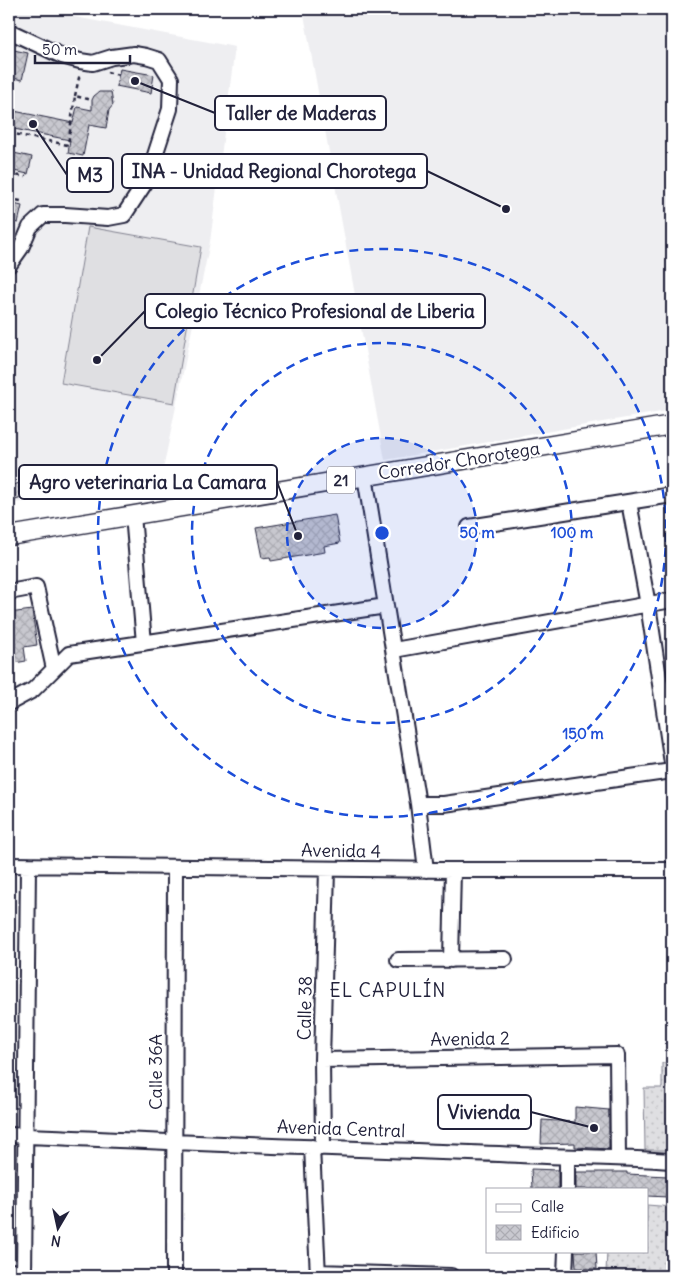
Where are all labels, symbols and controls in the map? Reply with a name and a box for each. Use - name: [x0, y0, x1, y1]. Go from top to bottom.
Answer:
- scale bar: [35, 32, 130, 64]
- text: 50 m: [42, 40, 77, 59]
- callout: Taller de Maderas: [215, 96, 386, 130]
- text: Taller de Maderas: [226, 101, 377, 125]
- callout: INA - Unidad Regional Chorotega: [122, 154, 427, 188]
- callout: M3: [67, 158, 113, 192]
- text: INA - Unidad Regional Chorotega: [132, 159, 417, 183]
- text: M3: [77, 163, 103, 187]
- callout: Colegio Técnico Profesional de Liberia: [145, 294, 485, 328]
- text: Colegio Técnico Profesional de Liberia: [155, 299, 475, 323]
- street label: Corredor Chorotega: [376, 436, 541, 485]
- callout: Agro veterinaria La Camara: [19, 465, 277, 499]
- road number: 21: [327, 466, 355, 494]
- text: Agro veterinaria La Camara: [29, 470, 267, 494]
- text: 50 m: [459, 523, 495, 542]
- text: 100 m: [551, 523, 593, 542]
- centre of rings: [373, 524, 391, 542]
- text: 150 m: [562, 724, 604, 743]
- street label: Avenida 4: [301, 838, 381, 863]
- street label: Calle 38: [292, 975, 317, 1040]
- district label: EL CAPULÍN: [330, 978, 446, 1002]
- street label: Avenida 2: [430, 1026, 510, 1051]
- street label: Calle 36A: [144, 1034, 167, 1110]
- callout: Vivienda: [438, 1095, 531, 1129]
- text: Vivienda: [448, 1100, 521, 1124]
- street label: Avenida Central: [276, 1115, 406, 1142]
- legend: [486, 1188, 648, 1252]
- text: Calle: [531, 1197, 564, 1216]
- north arrow: [32, 1202, 82, 1252]
- text: Edificio: [531, 1223, 579, 1242]
- text: N: [50, 1231, 62, 1250]

